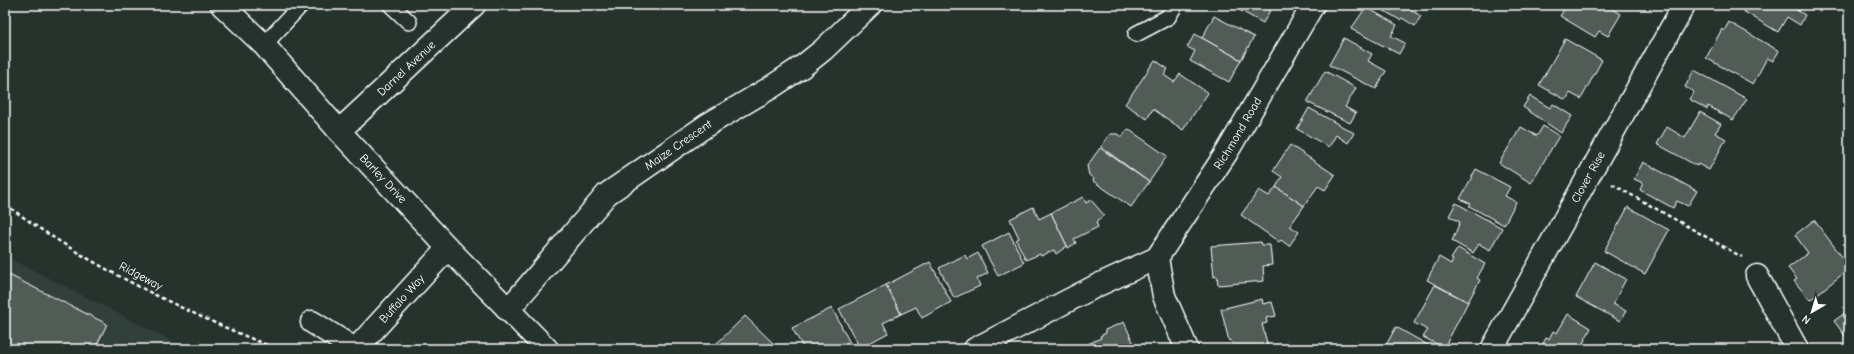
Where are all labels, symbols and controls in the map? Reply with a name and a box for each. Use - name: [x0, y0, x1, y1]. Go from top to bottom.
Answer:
- street label: Darnel Avenue: [374, 38, 438, 99]
- street label: Richmond Road: [1211, 95, 1264, 172]
- street label: Maize Crescent: [642, 116, 715, 173]
- street label: Clover Rise: [1568, 149, 1608, 205]
- street label: Barley Drive: [357, 151, 410, 206]
- street label: Ridgeway: [117, 259, 166, 294]
- street label: Buffalo Way: [376, 271, 428, 326]
- north arrow: [1792, 292, 1832, 332]
- text: N: [1799, 312, 1813, 327]

